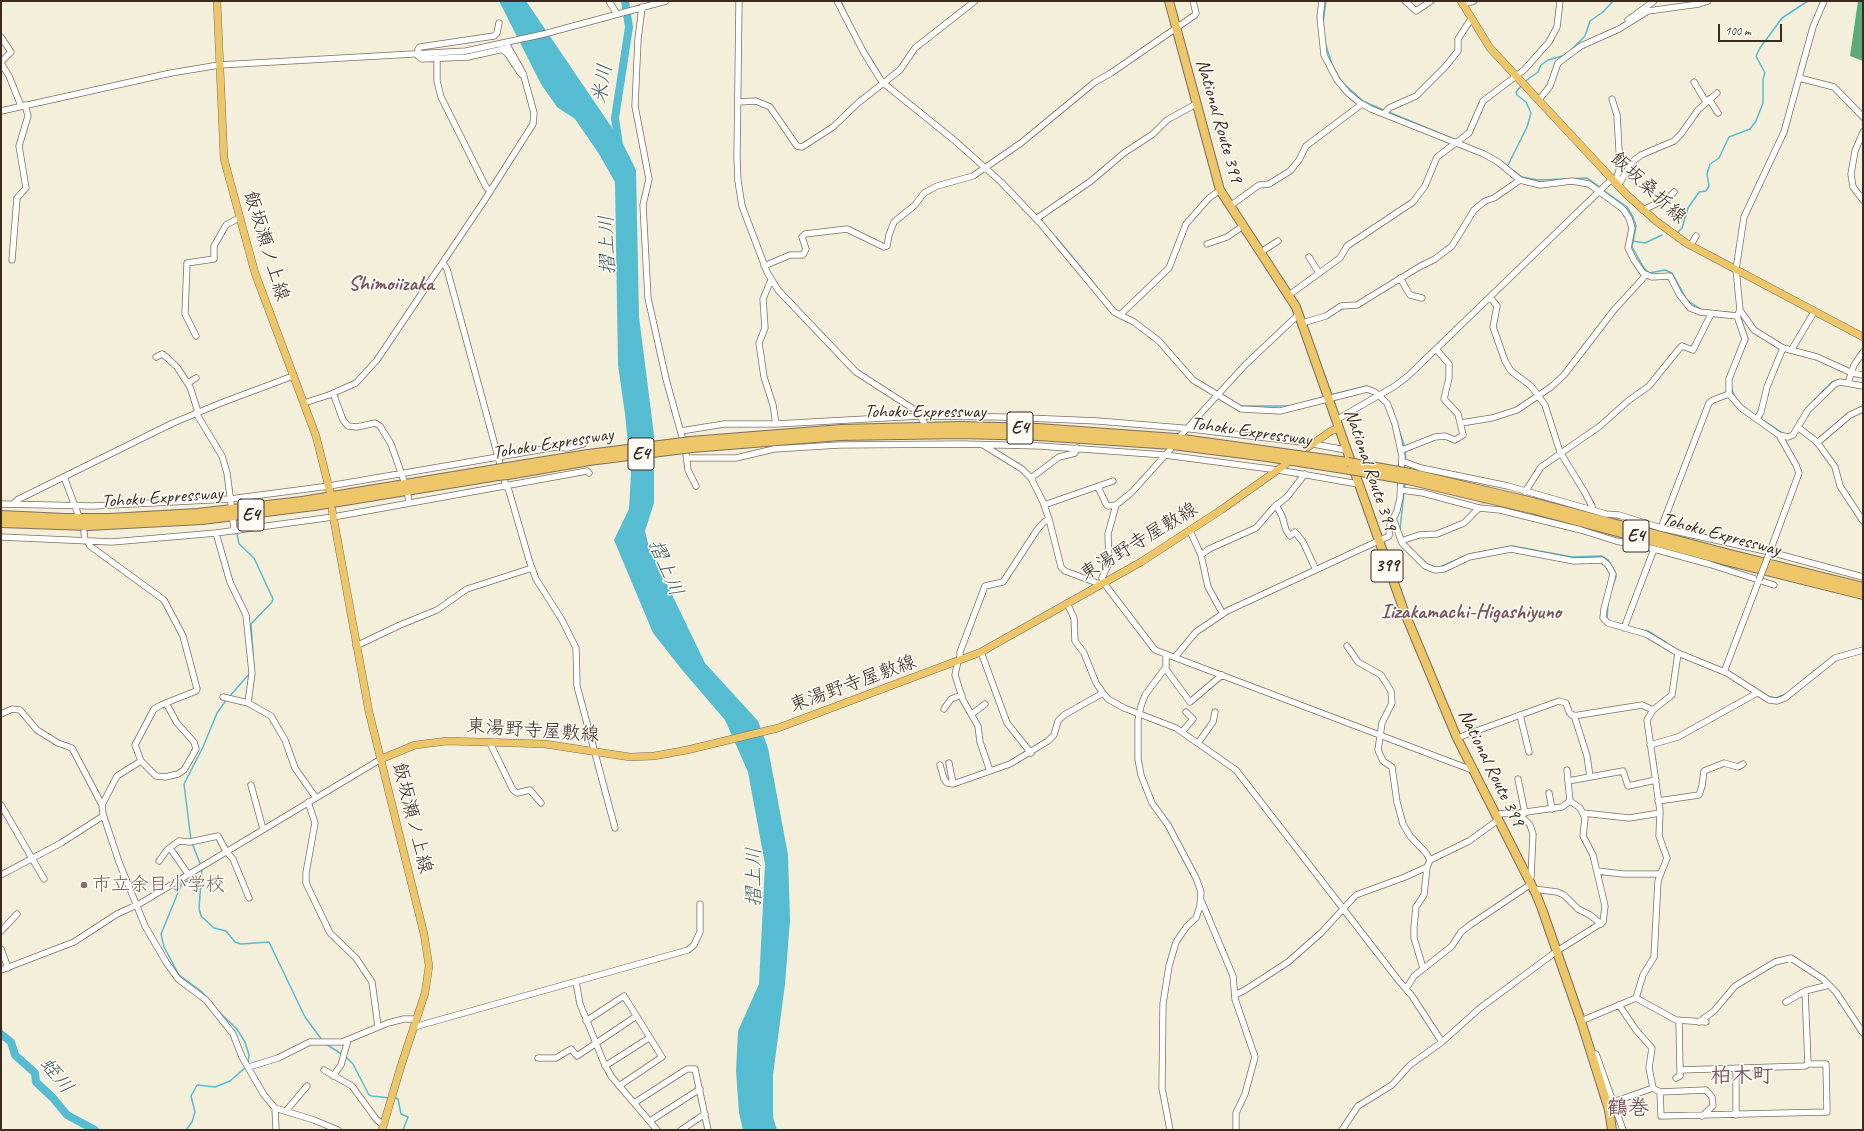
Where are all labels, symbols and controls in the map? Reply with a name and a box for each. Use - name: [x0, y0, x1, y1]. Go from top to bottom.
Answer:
- scale bar: [1720, 16, 1784, 42]
- text: 100 m: [1725, 23, 1751, 39]
- street label: National Route 399: [1190, 57, 1248, 185]
- water label: 米川: [588, 62, 618, 106]
- street label: 飯坂桑折線: [1605, 147, 1691, 229]
- street label: 飯坂瀬ノ上線: [238, 188, 294, 304]
- water label: 摺上川: [595, 215, 621, 275]
- district label: Shimoiizaka: [348, 271, 434, 297]
- street label: Tohoku Expressway: [864, 401, 986, 423]
- street label: National Route 399: [1338, 406, 1402, 534]
- road number: E4: [1007, 412, 1033, 444]
- street label: Tohoku Expressway: [1189, 412, 1313, 452]
- street label: Tohoku Expressway: [491, 423, 615, 465]
- road number: E4: [628, 438, 654, 470]
- street label: Tohoku Expressway: [101, 482, 223, 514]
- street label: 東湯野寺屋敷線: [1076, 498, 1202, 586]
- road number: E4: [238, 499, 264, 531]
- street label: Tohoku Expressway: [1659, 508, 1783, 562]
- road number: E4: [1623, 520, 1649, 552]
- water label: 摺上川: [642, 536, 688, 600]
- road number: 399: [1371, 550, 1403, 582]
- district label: Iizakamachi-Higashiyuno: [1381, 599, 1561, 625]
- street label: 東湯野寺屋敷線: [787, 651, 919, 717]
- street label: National Route 399: [1453, 706, 1529, 830]
- street label: 東湯野寺屋敷線: [466, 715, 600, 747]
- street label: 飯坂瀬ノ上線: [387, 760, 437, 876]
- water label: 摺上川: [743, 847, 767, 907]
- place label: 市立余目小学校: [92, 874, 225, 896]
- marker: 市立余目小学校: [79, 880, 89, 890]
- water label: 蛭川: [34, 1053, 78, 1099]
- district label: 柏木町: [1711, 1063, 1773, 1089]
- district label: 鶴巻: [1607, 1095, 1649, 1121]

